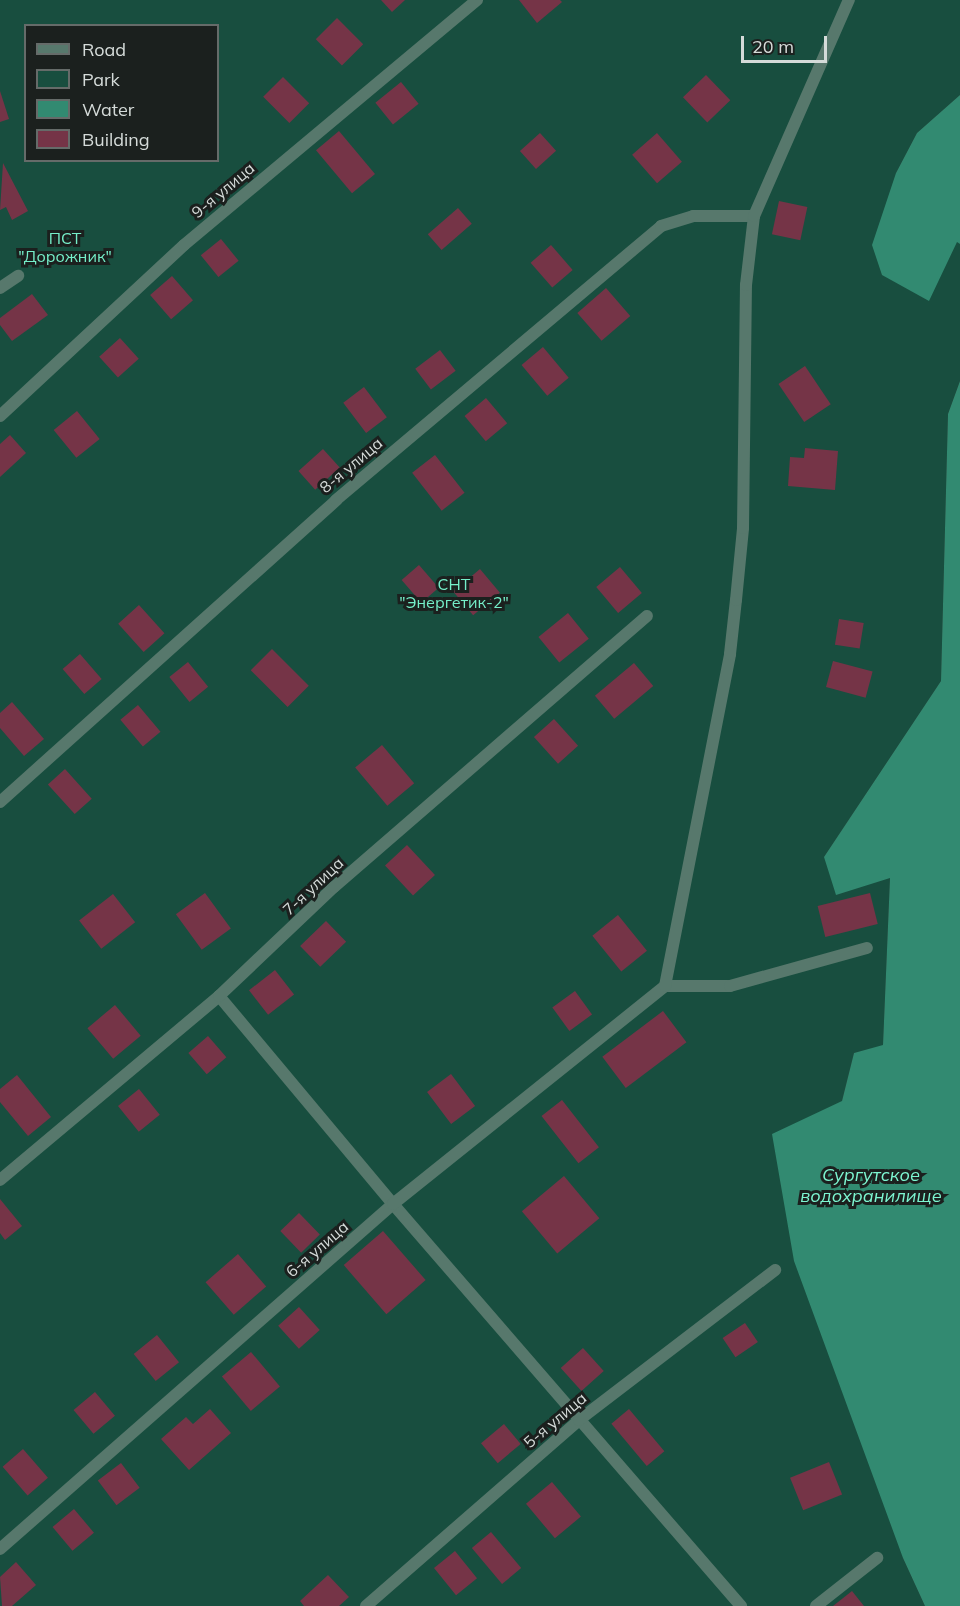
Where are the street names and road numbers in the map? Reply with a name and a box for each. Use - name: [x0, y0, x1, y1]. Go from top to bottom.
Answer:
- street label: 9-я улица: [188, 158, 258, 222]
- street label: 8-я улица: [316, 433, 386, 497]
- street label: 7-я улица: [279, 853, 347, 919]
- street label: 6-я улица: [282, 1217, 352, 1281]
- street label: 5-я улица: [520, 1388, 590, 1452]

